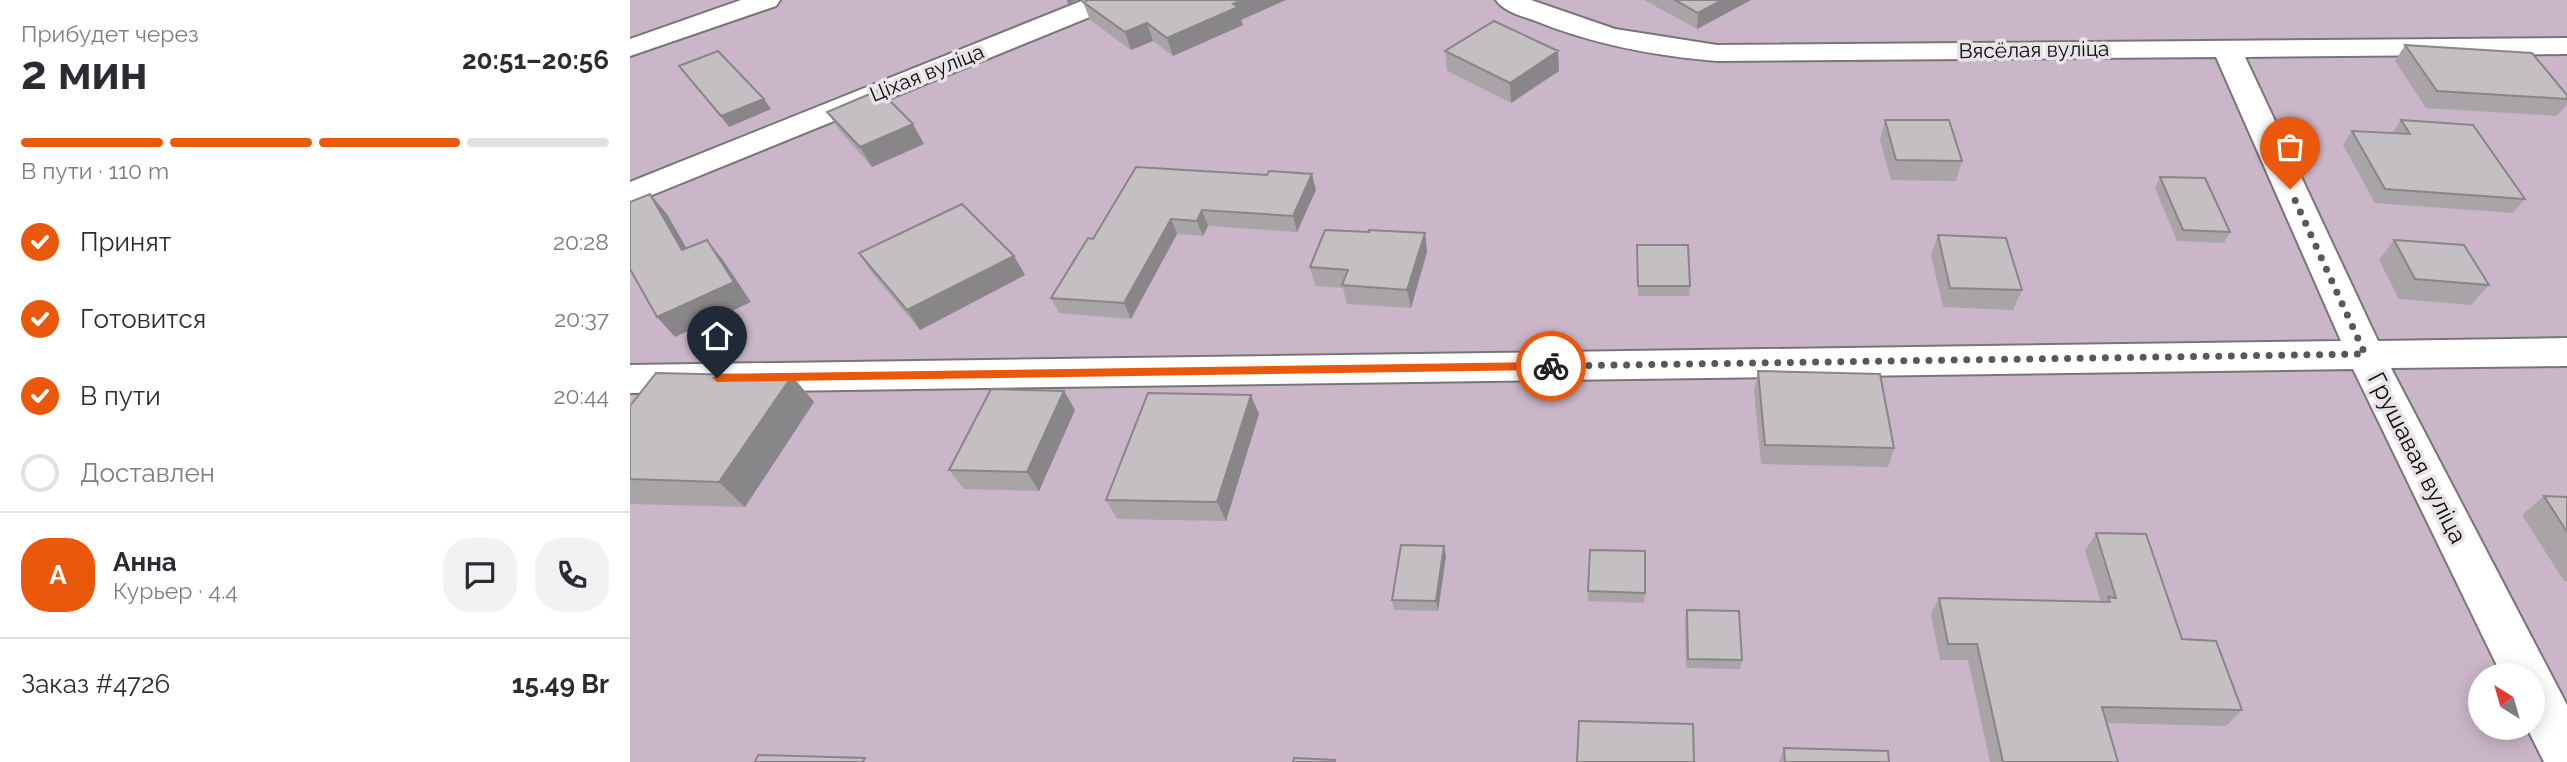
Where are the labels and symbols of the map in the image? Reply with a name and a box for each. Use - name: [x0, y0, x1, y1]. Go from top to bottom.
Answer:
- street label: Вясёлая вуліца: [1958, 36, 2110, 63]
- street label: Ціхая вуліца: [866, 38, 988, 107]
- pin: [2260, 117, 2320, 189]
- pin: [687, 306, 747, 378]
- courier: [1516, 331, 1586, 401]
- street label: Грушавая вуліца: [2362, 367, 2473, 548]
- north arrow: [2468, 663, 2544, 740]

